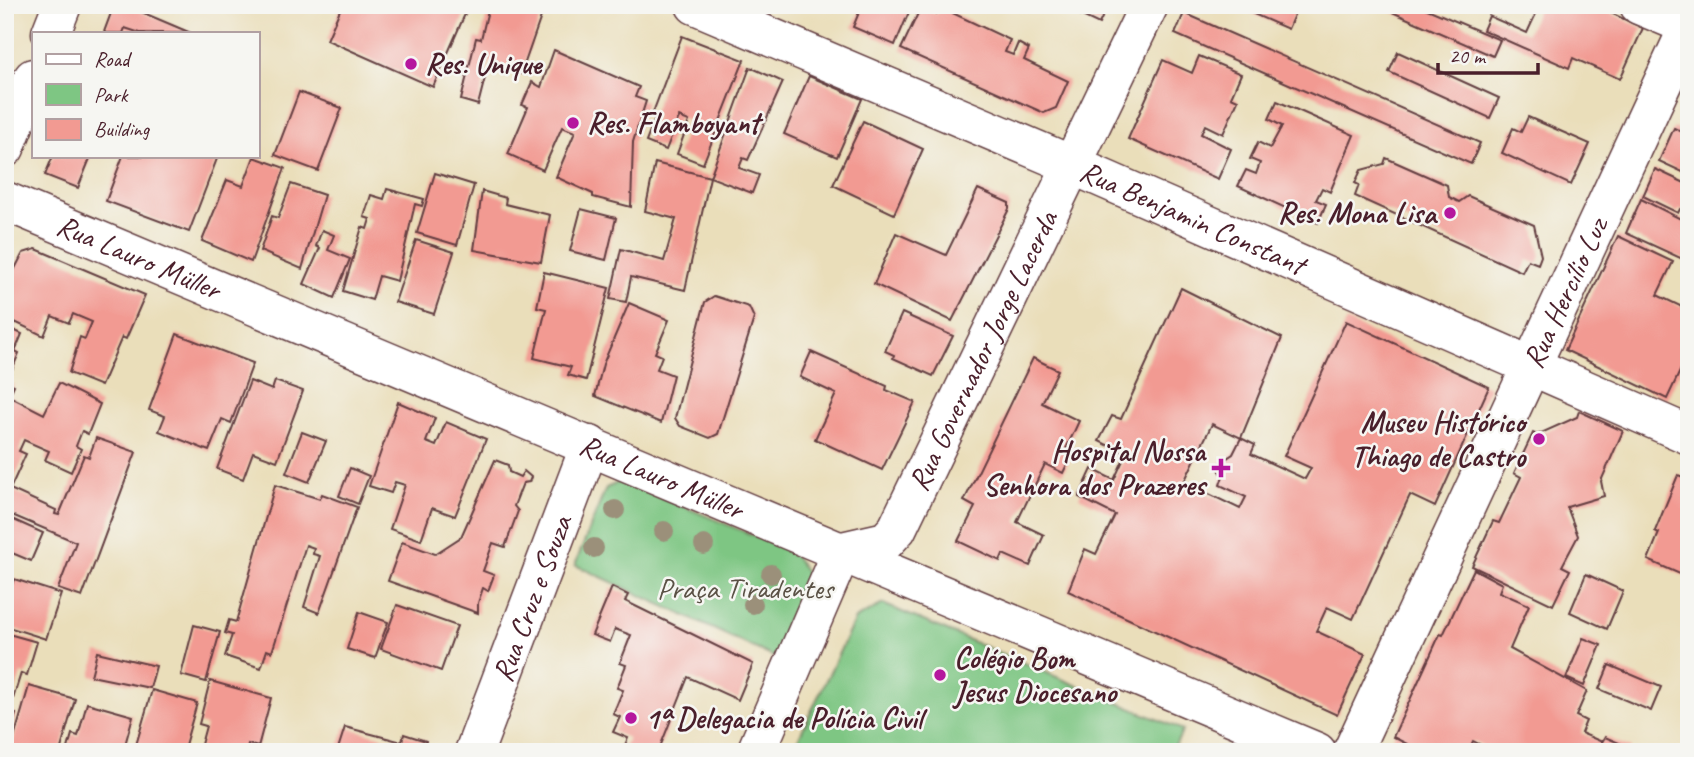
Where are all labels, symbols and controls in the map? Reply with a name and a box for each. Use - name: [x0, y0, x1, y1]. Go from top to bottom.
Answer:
- legend: [32, 32, 259, 158]
- scale bar: [1438, 32, 1538, 76]
- text: 20 m: [1449, 43, 1487, 69]
- place label: Res. Unique: [425, 45, 543, 83]
- text: Road: [94, 46, 133, 72]
- marker: Res. Unique: [403, 56, 419, 72]
- text: Park: [94, 82, 129, 108]
- place label: Res. Flamboyant: [587, 104, 764, 142]
- marker: Res. Flamboyant: [565, 115, 581, 131]
- text: Building: [94, 116, 151, 142]
- street label: Rua Benjamin Constant: [1074, 152, 1314, 285]
- place label: Res. Mona Lisa: [1278, 194, 1439, 232]
- street label: Rua Governador Jorge Lacerda: [899, 203, 1067, 497]
- marker: Res. Mona Lisa: [1442, 205, 1458, 221]
- street label: Rua Lauro Müller: [51, 206, 228, 309]
- street label: Rua Hercílio Luz: [1514, 210, 1617, 374]
- place label: Museu Histórico Thiago de Castro: [1351, 403, 1528, 475]
- street label: Rua Lauro Müller: [574, 425, 751, 529]
- marker: Museu Histórico Thiago de Castro: [1531, 431, 1547, 447]
- place label: Hospital Nossa Senhora dos Prazeres: [983, 432, 1208, 504]
- marker: Hospital Nossa Senhora dos Prazeres: [1211, 458, 1231, 478]
- street label: Rua Cruz e Souza: [483, 508, 581, 687]
- park label: Praça Tiradentes: [657, 569, 836, 607]
- place label: Colégio Bom Jesus Diocesano: [952, 639, 1118, 711]
- marker: Colégio Bom Jesus Diocesano: [932, 667, 948, 683]
- place label: 1ª Delegacia de Polícia Civil: [645, 699, 928, 737]
- marker: 1ª Delegacia de Polícia Civil: [623, 710, 639, 726]

